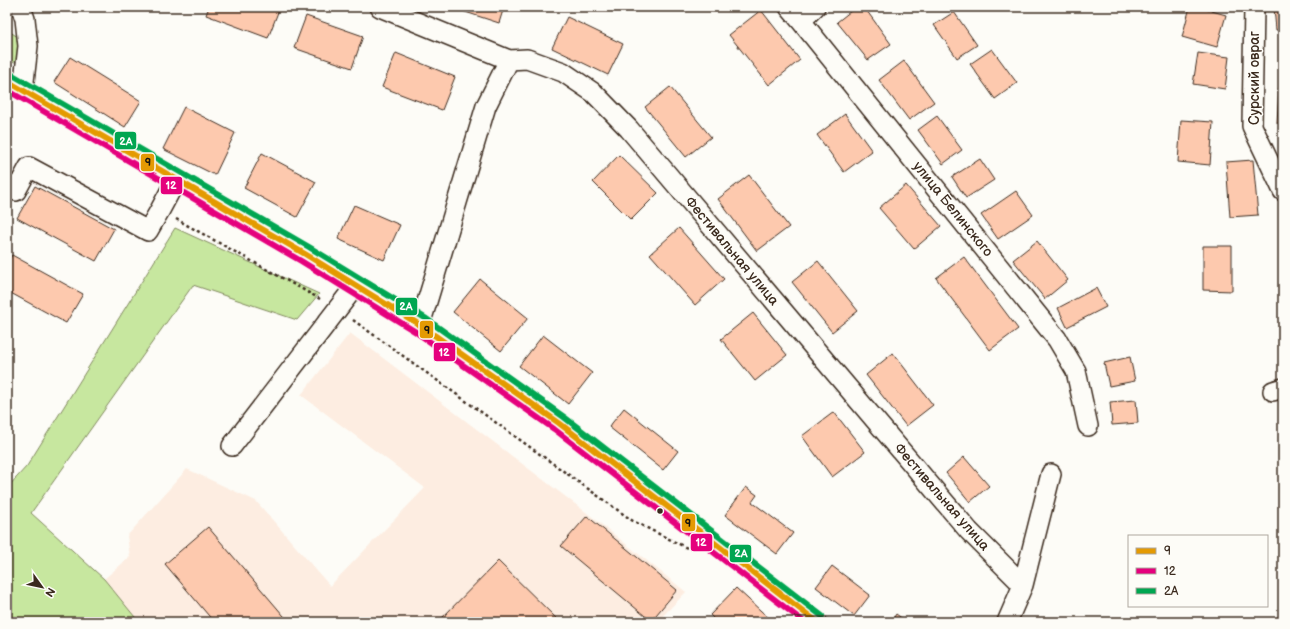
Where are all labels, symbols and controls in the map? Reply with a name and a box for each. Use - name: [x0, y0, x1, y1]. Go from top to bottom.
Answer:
- street label: Сурский овраг: [1246, 30, 1263, 125]
- line badge: 2А: [114, 131, 137, 150]
- text: 2А: [119, 135, 133, 148]
- line badge: 9: [140, 153, 155, 172]
- text: 9: [145, 156, 151, 169]
- street label: улица Белинского: [909, 158, 997, 260]
- line badge: 12: [160, 176, 183, 195]
- text: 12: [165, 179, 177, 192]
- street label: Фестивальная улица: [682, 193, 783, 309]
- line badge: 2А: [395, 297, 418, 316]
- text: 2А: [399, 300, 413, 313]
- line badge: 9: [419, 320, 434, 339]
- text: 9: [424, 324, 430, 337]
- line badge: 12: [433, 342, 456, 362]
- text: 12: [438, 346, 450, 359]
- street label: Фестивальная улица: [891, 440, 994, 555]
- unlabelled marker: [655, 506, 665, 516]
- line badge: 9: [681, 513, 696, 532]
- text: 9: [685, 517, 691, 530]
- line badge: 12: [690, 533, 713, 552]
- legend: [1128, 535, 1268, 607]
- text: 12: [695, 536, 707, 549]
- line badge: 2А: [729, 544, 752, 563]
- text: 9: [1164, 544, 1171, 559]
- text: 2А: [734, 547, 748, 560]
- text: 12: [1164, 564, 1176, 579]
- north arrow: [22, 567, 62, 607]
- text: 2А: [1164, 584, 1179, 599]
- text: N: [42, 585, 58, 599]

